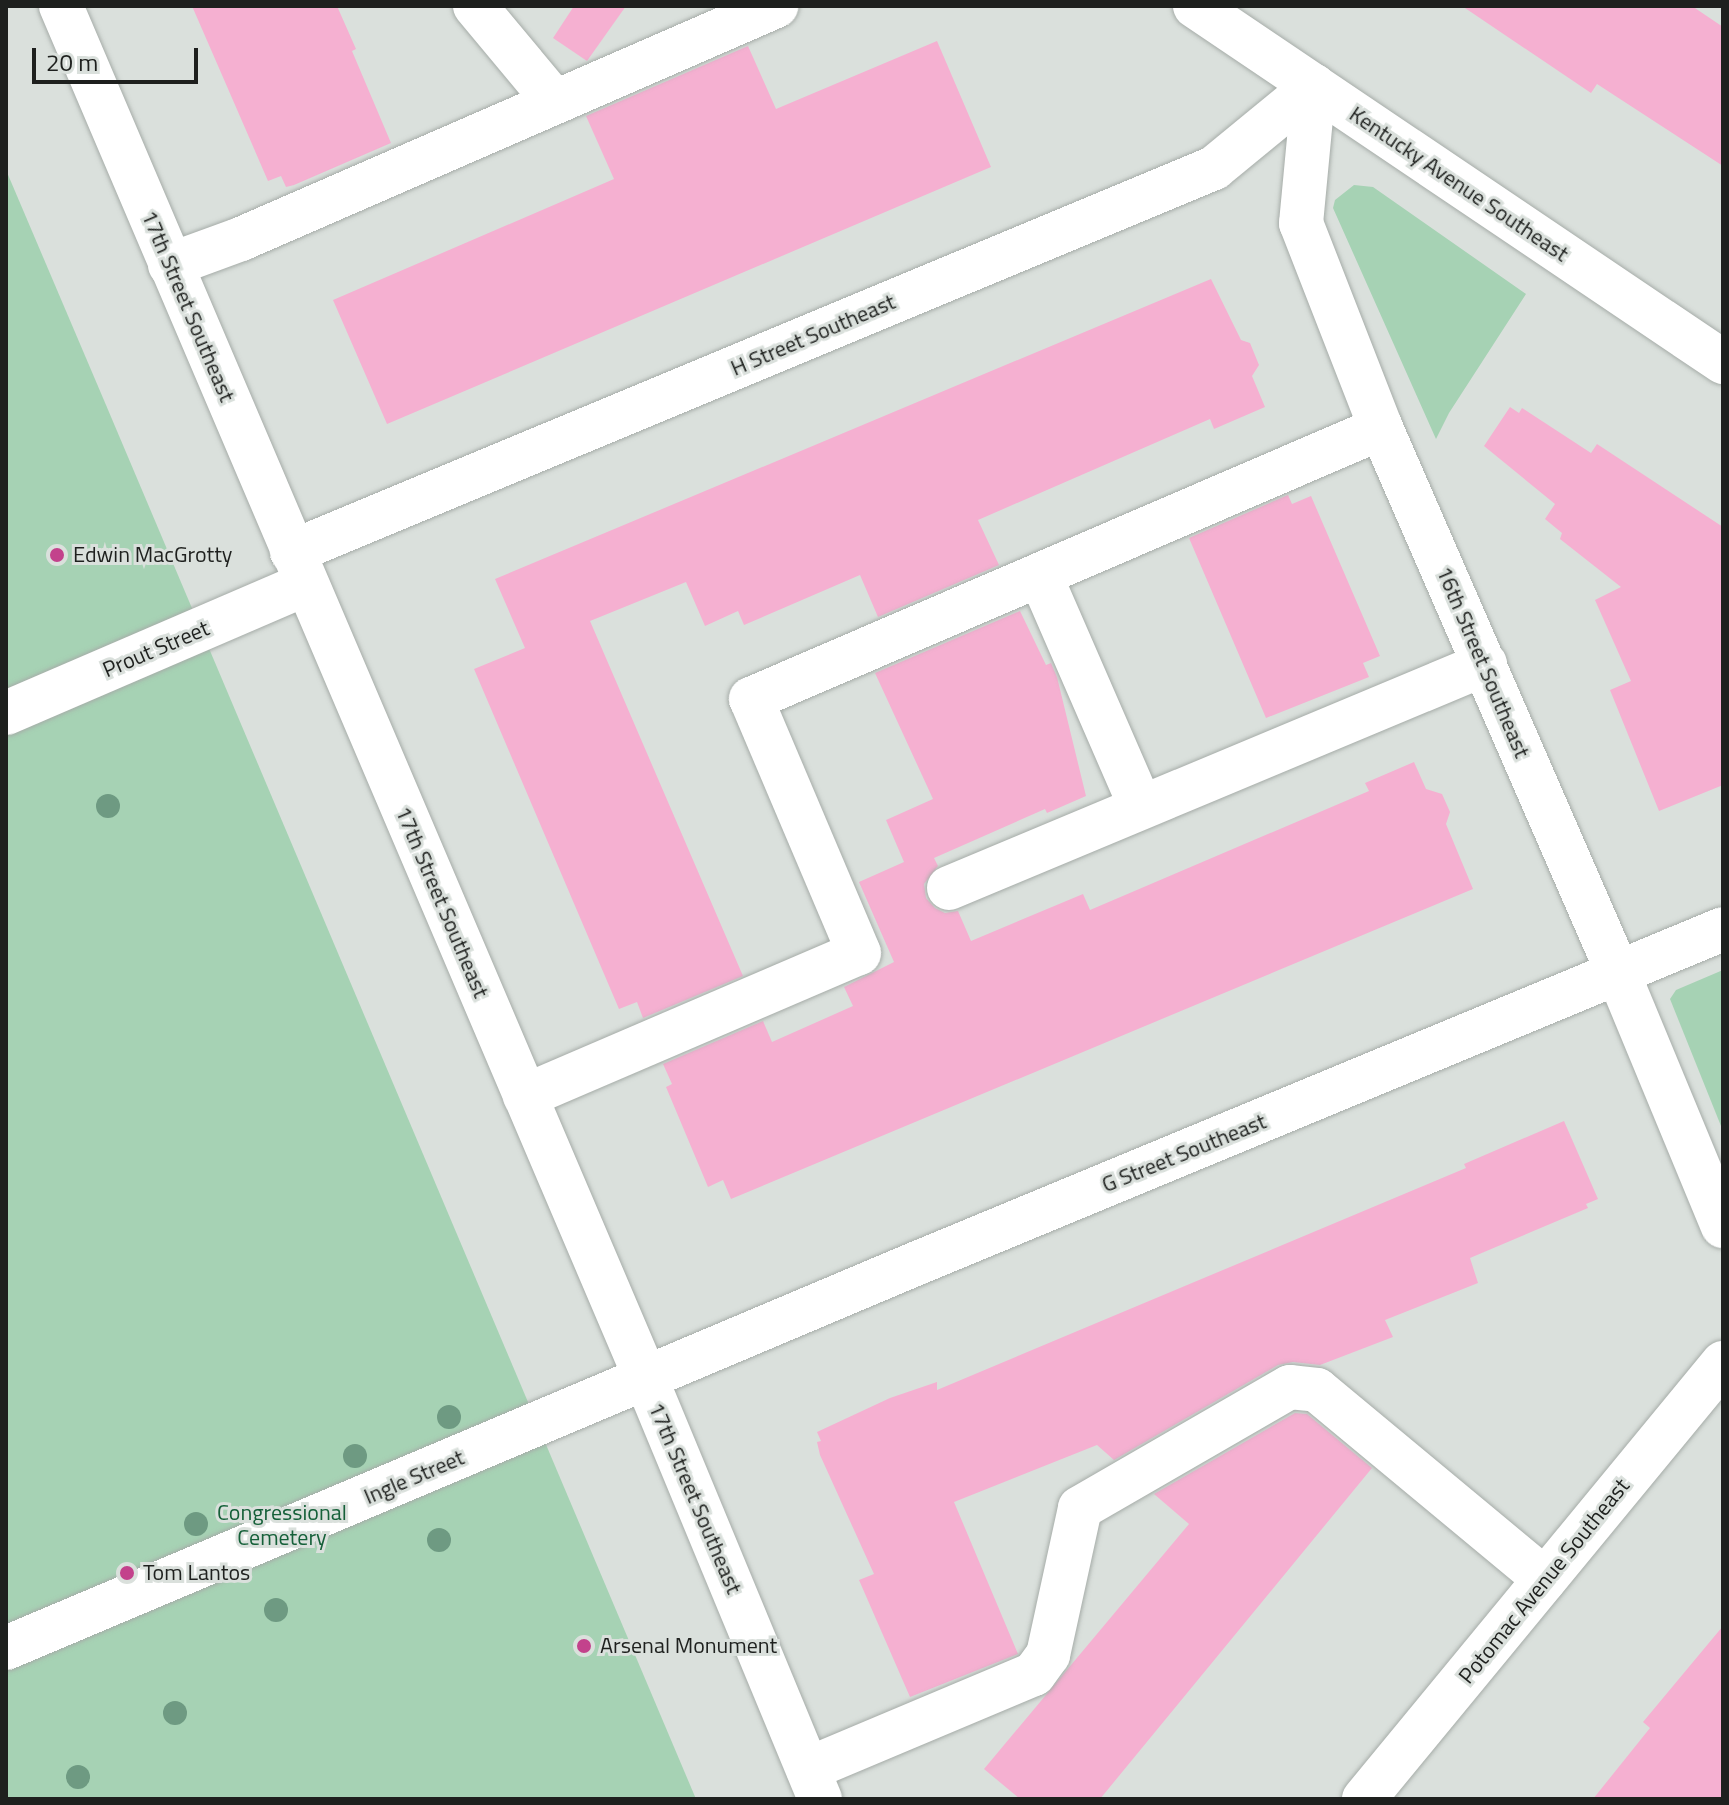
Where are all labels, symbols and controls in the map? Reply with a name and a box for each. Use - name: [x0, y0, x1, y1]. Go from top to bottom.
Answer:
- scale bar: [36, 32, 202, 82]
- text: 20 m: [46, 44, 98, 80]
- street label: Kentucky Avenue Southeast: [1344, 101, 1574, 267]
- street label: 17th Street Southeast: [136, 206, 240, 406]
- street label: H Street Southeast: [727, 288, 899, 382]
- place label: Edwin MacGrotty: [73, 542, 232, 568]
- marker: Edwin MacGrotty: [48, 546, 66, 564]
- street label: 16th Street Southeast: [1431, 562, 1535, 762]
- street label: Prout Street: [99, 615, 213, 683]
- street label: 17th Street Southeast: [390, 802, 494, 1002]
- street label: G Street Southeast: [1098, 1108, 1270, 1198]
- street label: 17th Street Southeast: [643, 1398, 747, 1598]
- street label: Ingle Street: [360, 1444, 468, 1510]
- street label: Potomac Avenue Southeast: [1453, 1473, 1635, 1689]
- park label: Congressional Cemetery: [217, 1499, 347, 1550]
- place label: Tom Lantos: [143, 1560, 250, 1586]
- marker: Tom Lantos: [118, 1564, 136, 1582]
- place label: Arsenal Monument: [600, 1633, 777, 1659]
- marker: Arsenal Monument: [575, 1637, 593, 1655]

